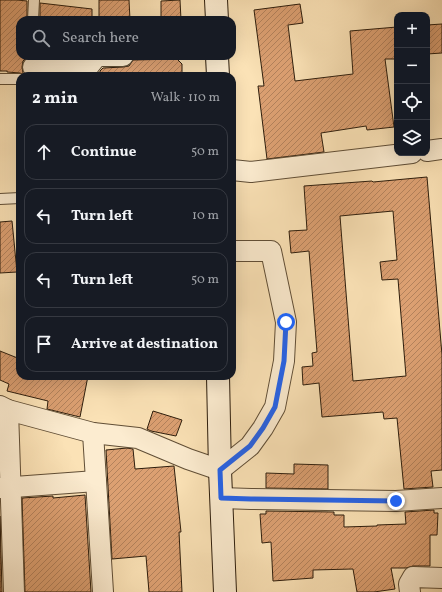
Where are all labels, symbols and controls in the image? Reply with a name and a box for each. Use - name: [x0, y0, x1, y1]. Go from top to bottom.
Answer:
- map controls: [394, 12, 430, 156]
- button: +: [394, 12, 430, 48]
- search box: [16, 16, 236, 60]
- icon: search: [30, 27, 52, 49]
- text: Search here: [62, 28, 139, 49]
- button: −: [394, 48, 430, 84]
- button: locate: [394, 84, 430, 120]
- text: 2 min: [32, 87, 78, 110]
- text: Walk · 110 m: [151, 89, 220, 107]
- button: layers: [394, 120, 430, 156]
- icon: ahead: [33, 141, 55, 163]
- text: Continue: [71, 142, 136, 163]
- text: 50 m: [191, 143, 219, 161]
- icon: left: [33, 205, 55, 227]
- text: Turn left: [71, 206, 133, 227]
- text: 10 m: [192, 207, 219, 225]
- icon: left: [33, 269, 55, 291]
- text: Turn left: [71, 270, 133, 291]
- text: 50 m: [191, 271, 219, 289]
- route start: [277, 313, 295, 331]
- icon: arrive: [33, 333, 55, 355]
- text: Arrive at destination: [71, 334, 218, 355]
- route end: [387, 492, 405, 510]

